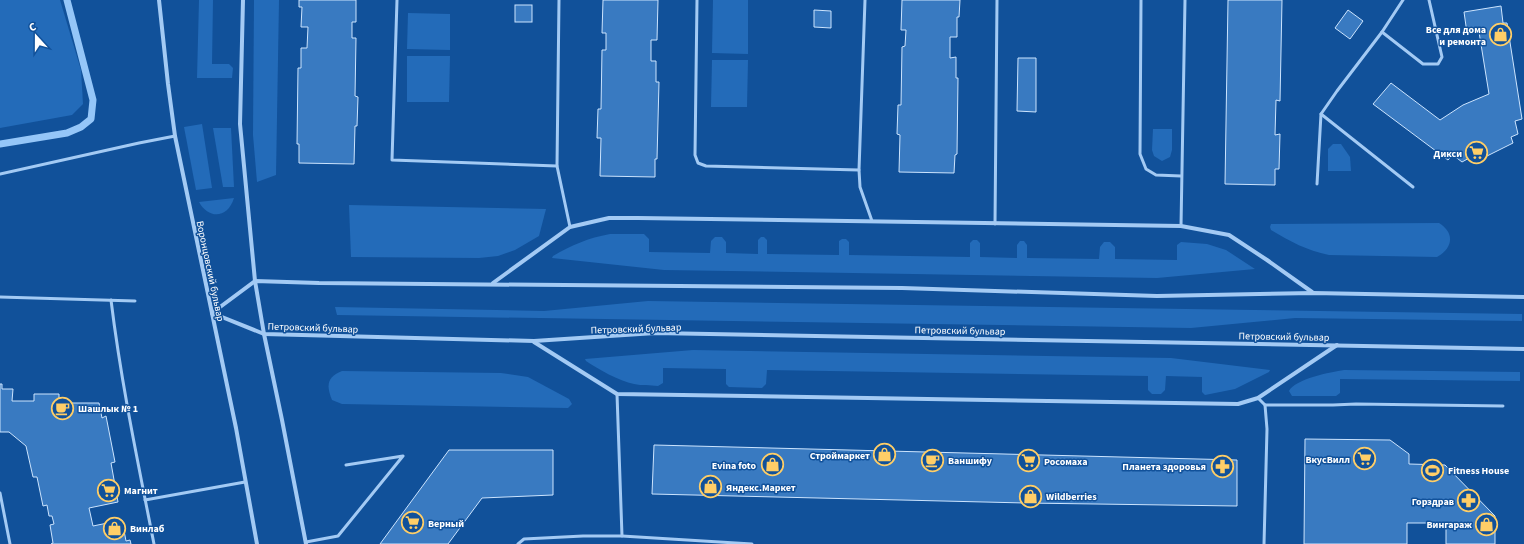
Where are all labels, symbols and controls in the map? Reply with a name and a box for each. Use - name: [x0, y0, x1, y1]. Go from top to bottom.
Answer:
- north arrow: [16, 16, 56, 56]
- text: С: [27, 19, 39, 35]
- shop icon: Все для дома и ремонта: [1488, 22, 1514, 48]
- place label: Все для дома и ремонта: [1426, 23, 1486, 49]
- supermarket icon: Дикси: [1464, 140, 1490, 166]
- place label: Дикси: [1434, 147, 1462, 161]
- street label: Воронцовский бульвар: [193, 220, 228, 323]
- street label: Петровский бульвар: [267, 319, 359, 337]
- street label: Петровский бульвар: [591, 320, 682, 338]
- street label: Петровский бульвар: [915, 323, 1006, 339]
- street label: Петровский бульвар: [1239, 329, 1330, 345]
- cafe icon: Шашлык № 1: [50, 395, 76, 421]
- place label: Шашлык № 1: [78, 402, 138, 416]
- shop icon: Строймаркет: [872, 442, 898, 468]
- supermarket icon: ВкусВилл: [1352, 446, 1378, 472]
- cafe icon: Ваншифу: [919, 447, 945, 473]
- supermarket icon: Росомаха: [1016, 448, 1042, 474]
- place label: Строймаркет: [810, 449, 870, 463]
- shop icon: Evina foto: [759, 452, 785, 478]
- pharmacy icon: Планета здоровья: [1209, 453, 1235, 479]
- place label: ВкусВилл: [1306, 453, 1350, 467]
- place label: Ваншифу: [948, 454, 993, 468]
- place label: Росомаха: [1044, 455, 1087, 469]
- sports icon: Fitness House: [1419, 457, 1445, 483]
- place label: Evina foto: [712, 459, 756, 473]
- place label: Планета здоровья: [1122, 460, 1206, 474]
- place label: Fitness House: [1448, 464, 1509, 478]
- shop icon: Яндекс.Маркет: [698, 474, 724, 500]
- supermarket icon: Магнит: [95, 477, 121, 503]
- place label: Яндекс.Маркет: [726, 481, 796, 495]
- shop icon: Wildberries: [1017, 483, 1043, 509]
- place label: Магнит: [124, 484, 158, 498]
- pharmacy icon: Горздрав: [1456, 488, 1482, 514]
- place label: Wildberries: [1046, 490, 1097, 504]
- place label: Горздрав: [1412, 495, 1454, 509]
- supermarket icon: Верный: [399, 510, 425, 536]
- shop icon: Вингараж: [1474, 511, 1500, 537]
- shop icon: Винлаб: [101, 515, 127, 541]
- place label: Верный: [428, 517, 464, 531]
- place label: Вингараж: [1427, 518, 1472, 532]
- place label: Винлаб: [130, 522, 165, 536]

